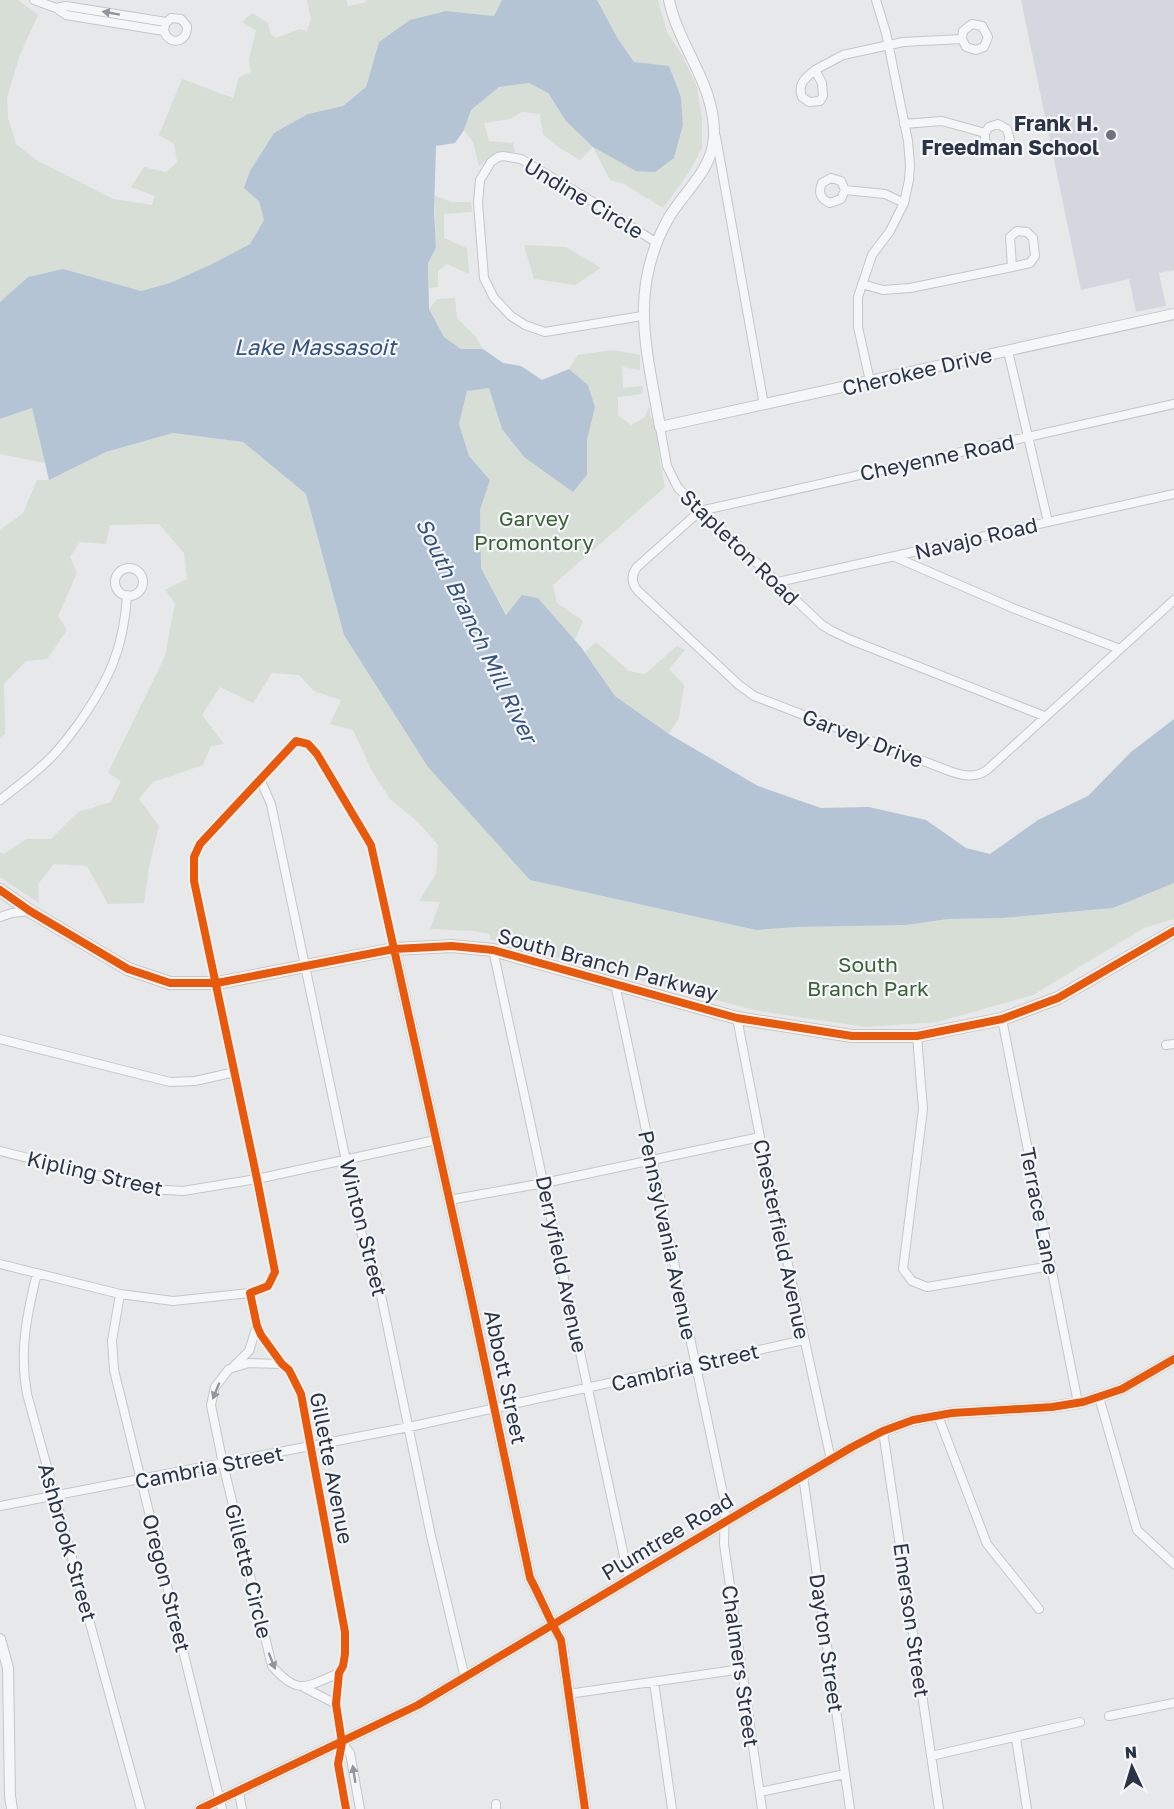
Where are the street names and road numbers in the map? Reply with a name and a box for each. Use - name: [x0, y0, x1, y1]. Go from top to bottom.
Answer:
- street label: Undine Circle: [519, 152, 649, 244]
- street label: Cherokee Drive: [840, 341, 994, 401]
- street label: Cheyenne Road: [857, 428, 1017, 486]
- street label: Stapleton Road: [675, 484, 805, 610]
- street label: Navajo Road: [912, 511, 1040, 565]
- street label: Garvey Drive: [799, 703, 927, 773]
- street label: South Branch Parkway: [495, 922, 721, 1006]
- street label: Pennsylvania Avenue: [633, 1128, 703, 1342]
- street label: Chesterfield Avenue: [748, 1137, 816, 1341]
- street label: Kipling Street: [25, 1145, 165, 1201]
- street label: Terrace Lane: [1015, 1145, 1065, 1277]
- street label: Winton Street: [334, 1157, 394, 1299]
- street label: Derryfield Avenue: [531, 1173, 593, 1355]
- street label: Abbott Street: [479, 1308, 533, 1446]
- street label: Cambria Street: [609, 1337, 761, 1397]
- street label: Gillette Avenue: [305, 1390, 359, 1546]
- street label: Cambria Street: [133, 1440, 285, 1494]
- street label: Ashbrook Street: [33, 1460, 103, 1624]
- street label: Plumtree Road: [596, 1486, 738, 1586]
- street label: Gillette Circle: [220, 1501, 278, 1641]
- street label: Oregon Street: [137, 1511, 197, 1655]
- street label: Emerson Street: [888, 1541, 936, 1699]
- street label: Dayton Street: [804, 1572, 850, 1714]
- street label: Chalmers Street: [717, 1583, 765, 1749]

